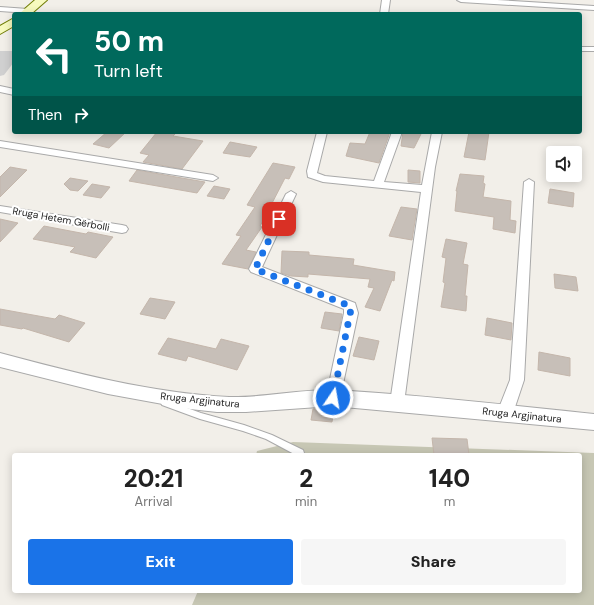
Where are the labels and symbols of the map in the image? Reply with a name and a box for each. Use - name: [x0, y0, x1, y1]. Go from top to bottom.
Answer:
- pin: [262, 202, 296, 236]
- street label: Rruga Hetem Gërbolli: [11, 204, 111, 234]
- position arrow: [312, 377, 354, 419]
- street label: Rruga Argjinatura: [160, 389, 240, 411]
- street label: Rruga Argjinatura: [482, 404, 562, 426]

